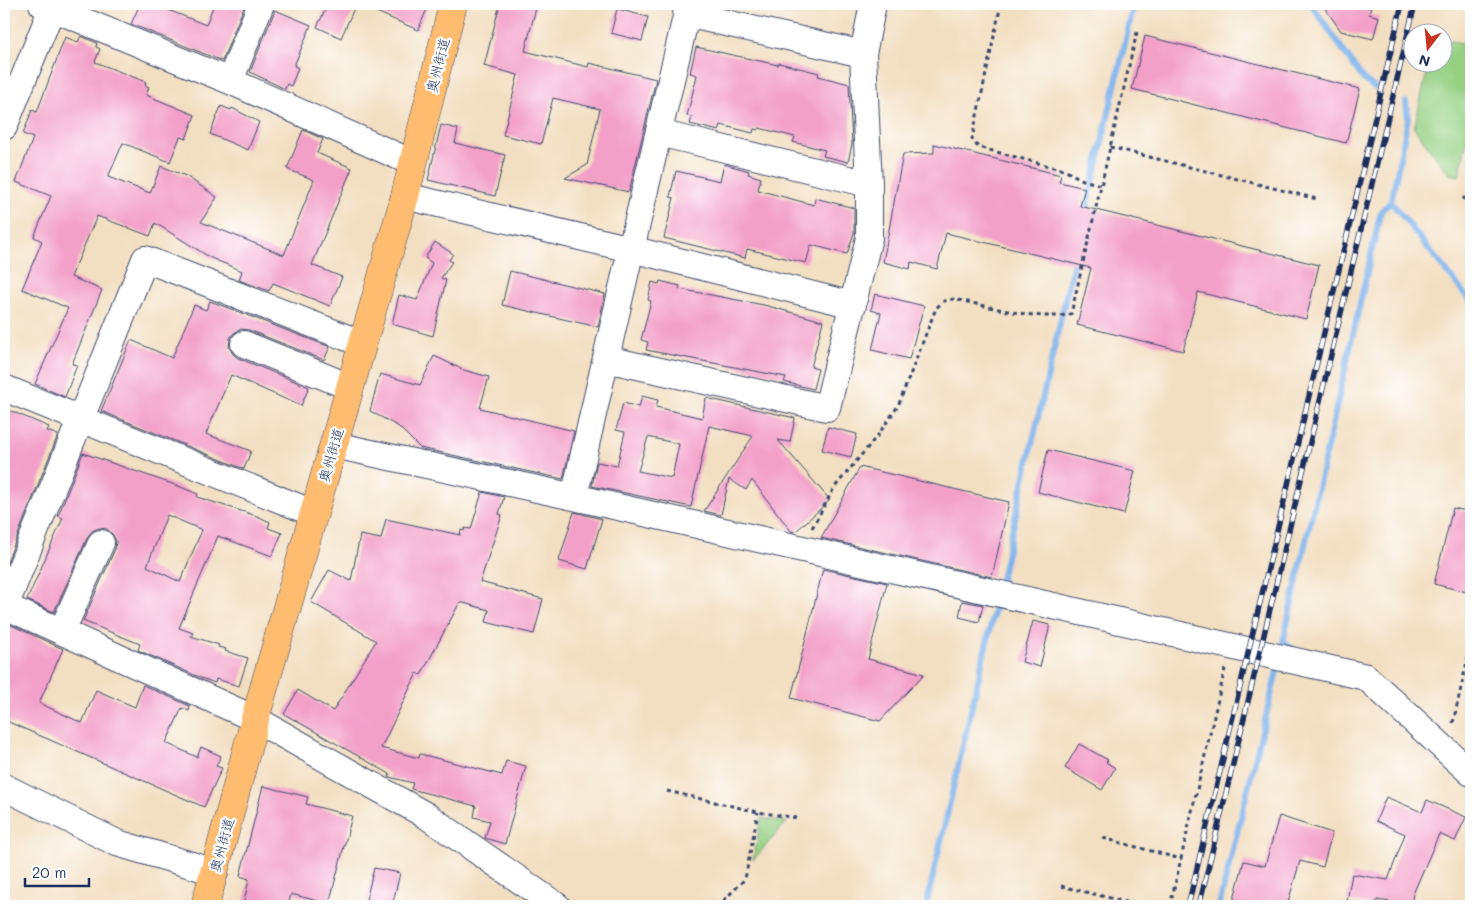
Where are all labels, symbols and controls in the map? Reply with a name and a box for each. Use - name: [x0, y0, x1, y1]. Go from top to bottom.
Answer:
- north arrow: [1402, 22, 1452, 72]
- street label: 奥州街道: [422, 35, 454, 94]
- text: N: [1417, 50, 1432, 72]
- street label: 奥州街道: [314, 425, 347, 484]
- street label: 奥州街道: [205, 815, 238, 874]
- scale bar: [25, 855, 89, 887]
- text: 20 m: [32, 862, 66, 882]

